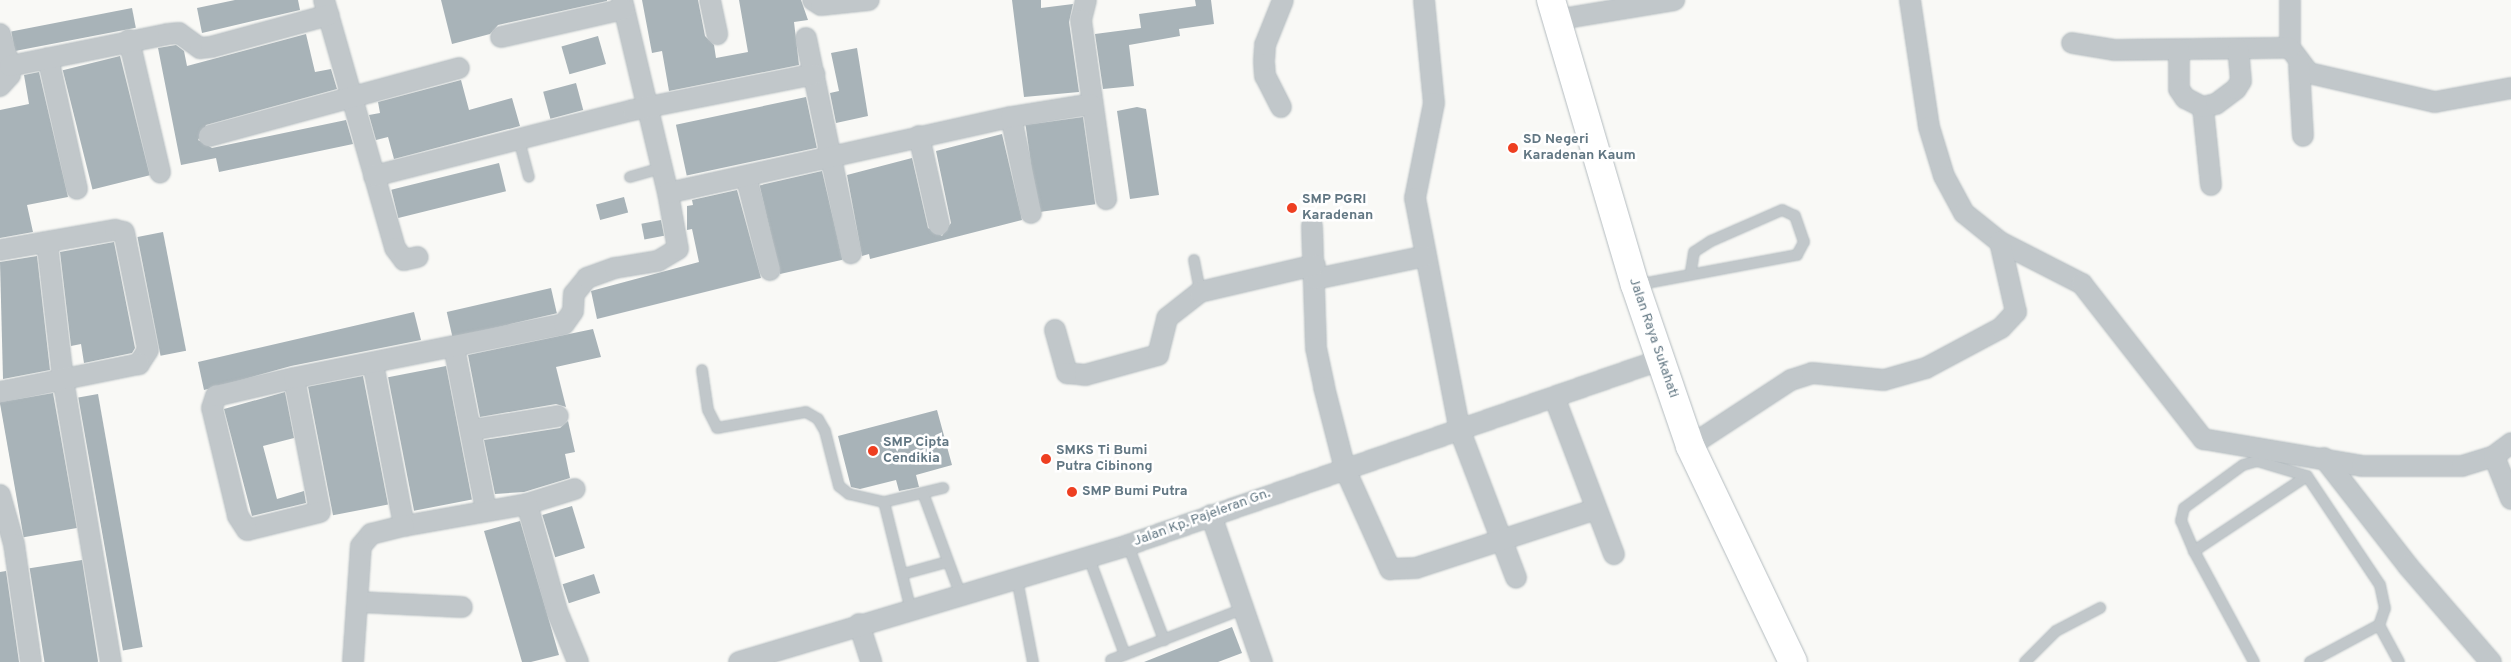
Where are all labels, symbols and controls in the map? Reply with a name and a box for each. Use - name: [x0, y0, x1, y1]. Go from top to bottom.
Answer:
- place label: SD Negeri Karadenan Kaum: [1523, 132, 1636, 164]
- marker: SD Negeri Karadenan Kaum: [1507, 142, 1519, 154]
- place label: SMP PGRI Karadenan: [1302, 192, 1373, 224]
- marker: SMP PGRI Karadenan: [1286, 202, 1298, 214]
- street label: Jalan Raya Sukahati: [1625, 276, 1681, 400]
- place label: SMP Cipta Cendikia: [883, 435, 949, 468]
- place label: SMKS Ti Bumi Putra Cibinong: [1056, 443, 1153, 476]
- marker: SMP Cipta Cendikia: [867, 445, 879, 457]
- marker: SMKS Ti Bumi Putra Cibinong: [1040, 453, 1052, 465]
- place label: SMP Bumi Putra: [1082, 484, 1188, 500]
- street label: Jalan Kp. Pajeleran Gn.: [1131, 485, 1273, 551]
- marker: SMP Bumi Putra: [1066, 486, 1078, 498]

